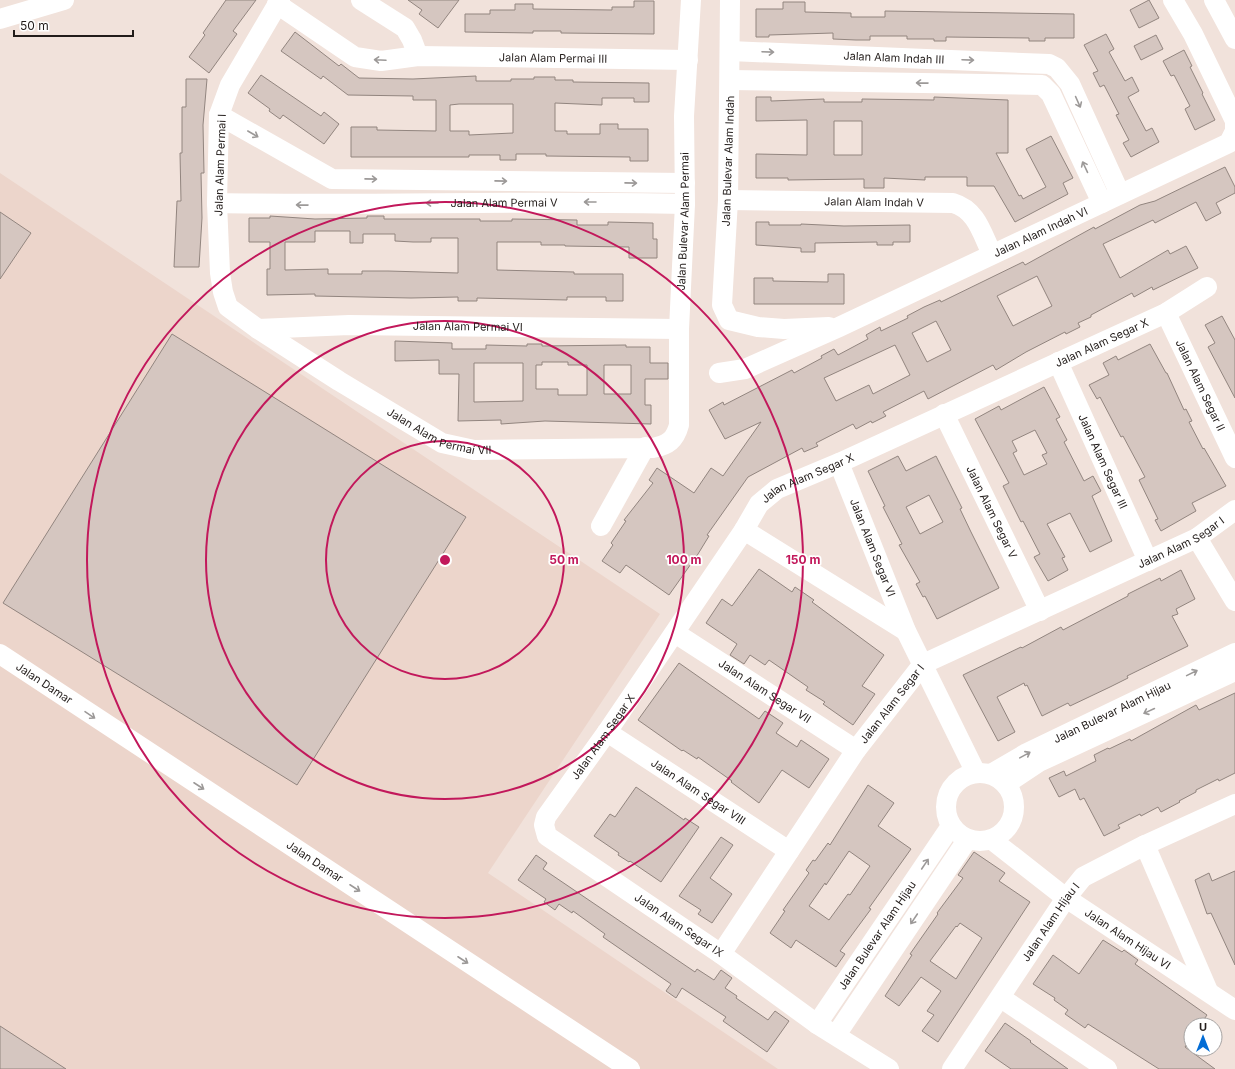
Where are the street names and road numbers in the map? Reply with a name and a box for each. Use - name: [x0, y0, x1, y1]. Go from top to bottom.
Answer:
- street label: Jalan Alam Indah III: [843, 49, 945, 67]
- street label: Jalan Alam Permai III: [499, 50, 607, 66]
- street label: Jalan Bulevar Alam Indah: [719, 95, 737, 227]
- street label: Jalan Alam Permai I: [211, 114, 229, 216]
- street label: Jalan Bulevar Alam Permai: [674, 152, 692, 291]
- street label: Jalan Alam Indah V: [824, 194, 924, 210]
- street label: Jalan Alam Permai V: [450, 196, 558, 210]
- street label: Jalan Alam Indah VI: [991, 204, 1090, 260]
- street label: Jalan Alam Segar X: [1053, 315, 1151, 370]
- street label: Jalan Alam Permai VI: [413, 319, 523, 334]
- street label: Jalan Alam Segar II: [1173, 337, 1228, 433]
- street label: Jalan Alam Permai VII: [385, 405, 491, 457]
- street label: Jalan Alam Segar III: [1075, 412, 1130, 511]
- street label: Jalan Alam Segar X: [758, 450, 857, 506]
- street label: Jalan Alam Segar V: [963, 463, 1020, 561]
- street label: Jalan Alam Segar VI: [847, 496, 899, 599]
- street label: Jalan Alam Segar I: [1135, 513, 1227, 571]
- street label: Jalan Alam Segar VII: [716, 656, 814, 726]
- street label: Jalan Damar: [13, 659, 75, 707]
- street label: Jalan Alam Segar I: [857, 661, 927, 746]
- street label: Jalan Bulevar Alam Hijau: [1051, 678, 1173, 746]
- street label: Jalan Alam Segar X: [568, 691, 638, 782]
- street label: Jalan Alam Segar VIII: [648, 756, 748, 828]
- street label: Jalan Damar: [284, 838, 346, 885]
- street label: Jalan Bulevar Alam Hijau: [835, 878, 919, 993]
- street label: Jalan Alam Hijau I: [1019, 880, 1083, 964]
- street label: Jalan Alam Segar IX: [632, 890, 726, 960]
- street label: Jalan Alam Hijau VI: [1082, 905, 1173, 972]

